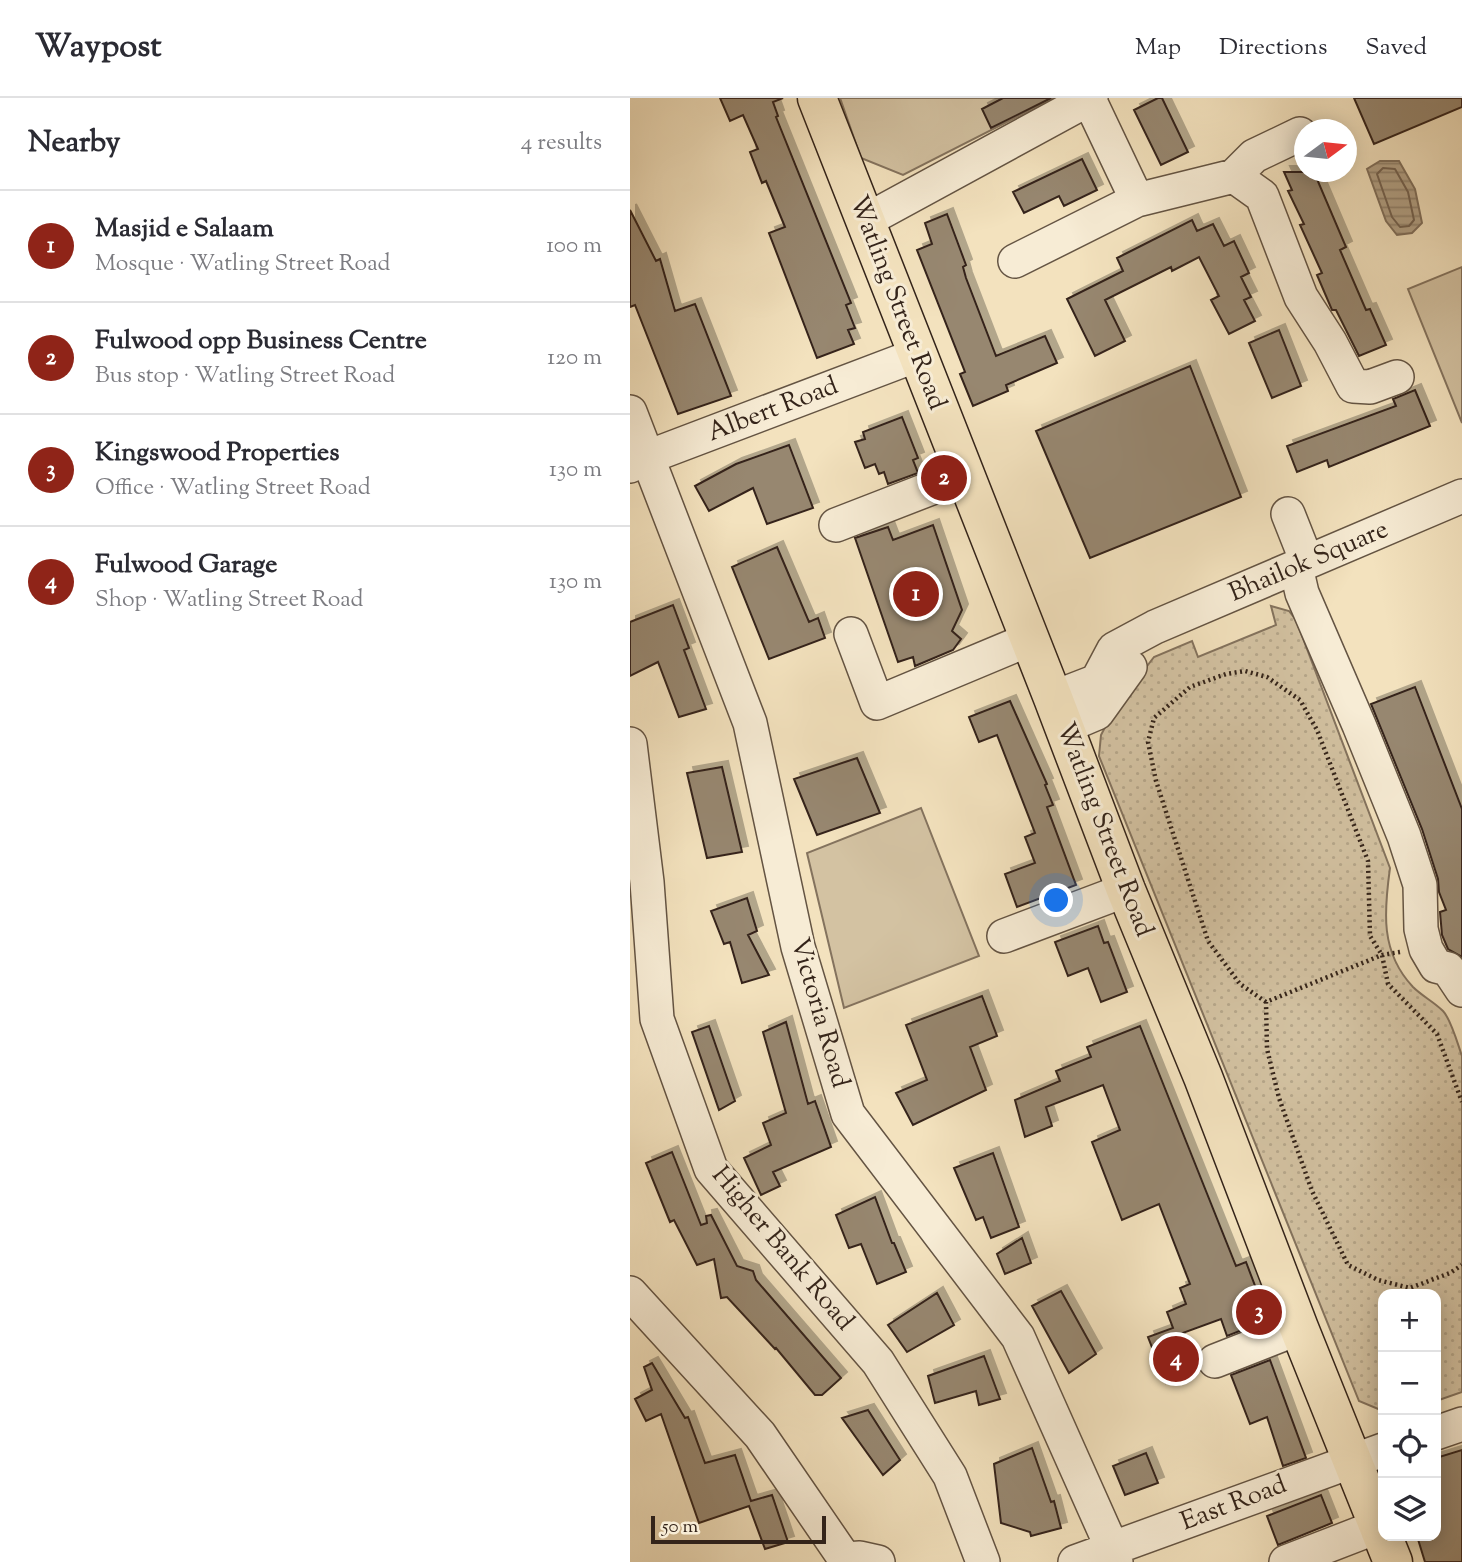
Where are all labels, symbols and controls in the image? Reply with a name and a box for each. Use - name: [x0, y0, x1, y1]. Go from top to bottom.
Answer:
- text: Waypost: [35, 24, 162, 72]
- text: Map: [1135, 31, 1181, 65]
- text: Directions: [1219, 31, 1327, 65]
- text: Saved: [1365, 31, 1427, 65]
- north arrow: [1294, 119, 1357, 182]
- text: Nearby: [28, 122, 120, 165]
- text: 4 results: [521, 127, 602, 160]
- street label: Watling Street Road: [839, 190, 955, 416]
- text: Masjid e Salaam: [95, 211, 274, 248]
- text: 1: [47, 230, 55, 263]
- text: 100 m: [546, 230, 602, 263]
- text: Mosque · Watling Street Road: [95, 248, 390, 281]
- text: Fulwood opp Business Centre: [95, 323, 427, 360]
- text: 2: [46, 342, 56, 375]
- text: 120 m: [547, 342, 602, 375]
- text: Bus stop · Watling Street Road: [95, 360, 395, 393]
- street label: Albert Road: [702, 368, 844, 452]
- text: Kingswood Properties: [95, 435, 339, 472]
- pin: 2: [921, 452, 967, 504]
- text: 3: [46, 454, 56, 487]
- text: 130 m: [549, 454, 602, 487]
- text: Office · Watling Street Road: [95, 472, 371, 505]
- street label: Bhailok Square: [1224, 512, 1394, 612]
- text: Fulwood Garage: [95, 547, 277, 584]
- text: 4: [45, 566, 57, 599]
- text: 130 m: [549, 566, 602, 599]
- pin: 1: [893, 568, 939, 620]
- text: Shop · Watling Street Road: [95, 584, 364, 617]
- street label: Watling Street Road: [1046, 717, 1162, 943]
- your location: [1039, 883, 1073, 917]
- street label: Victoria Road: [780, 934, 858, 1093]
- street label: Higher Bank Road: [702, 1159, 862, 1340]
- pin: 3: [1236, 1286, 1282, 1338]
- map controls: [1378, 1289, 1441, 1541]
- button: +: [1378, 1289, 1441, 1352]
- pin: 4: [1153, 1333, 1199, 1385]
- button: −: [1378, 1352, 1441, 1415]
- button: locate: [1378, 1415, 1441, 1478]
- street label: East Road: [1176, 1467, 1293, 1541]
- button: layers: [1378, 1478, 1441, 1541]
- scale bar: [651, 1513, 826, 1545]
- text: 50 m: [662, 1514, 698, 1541]

